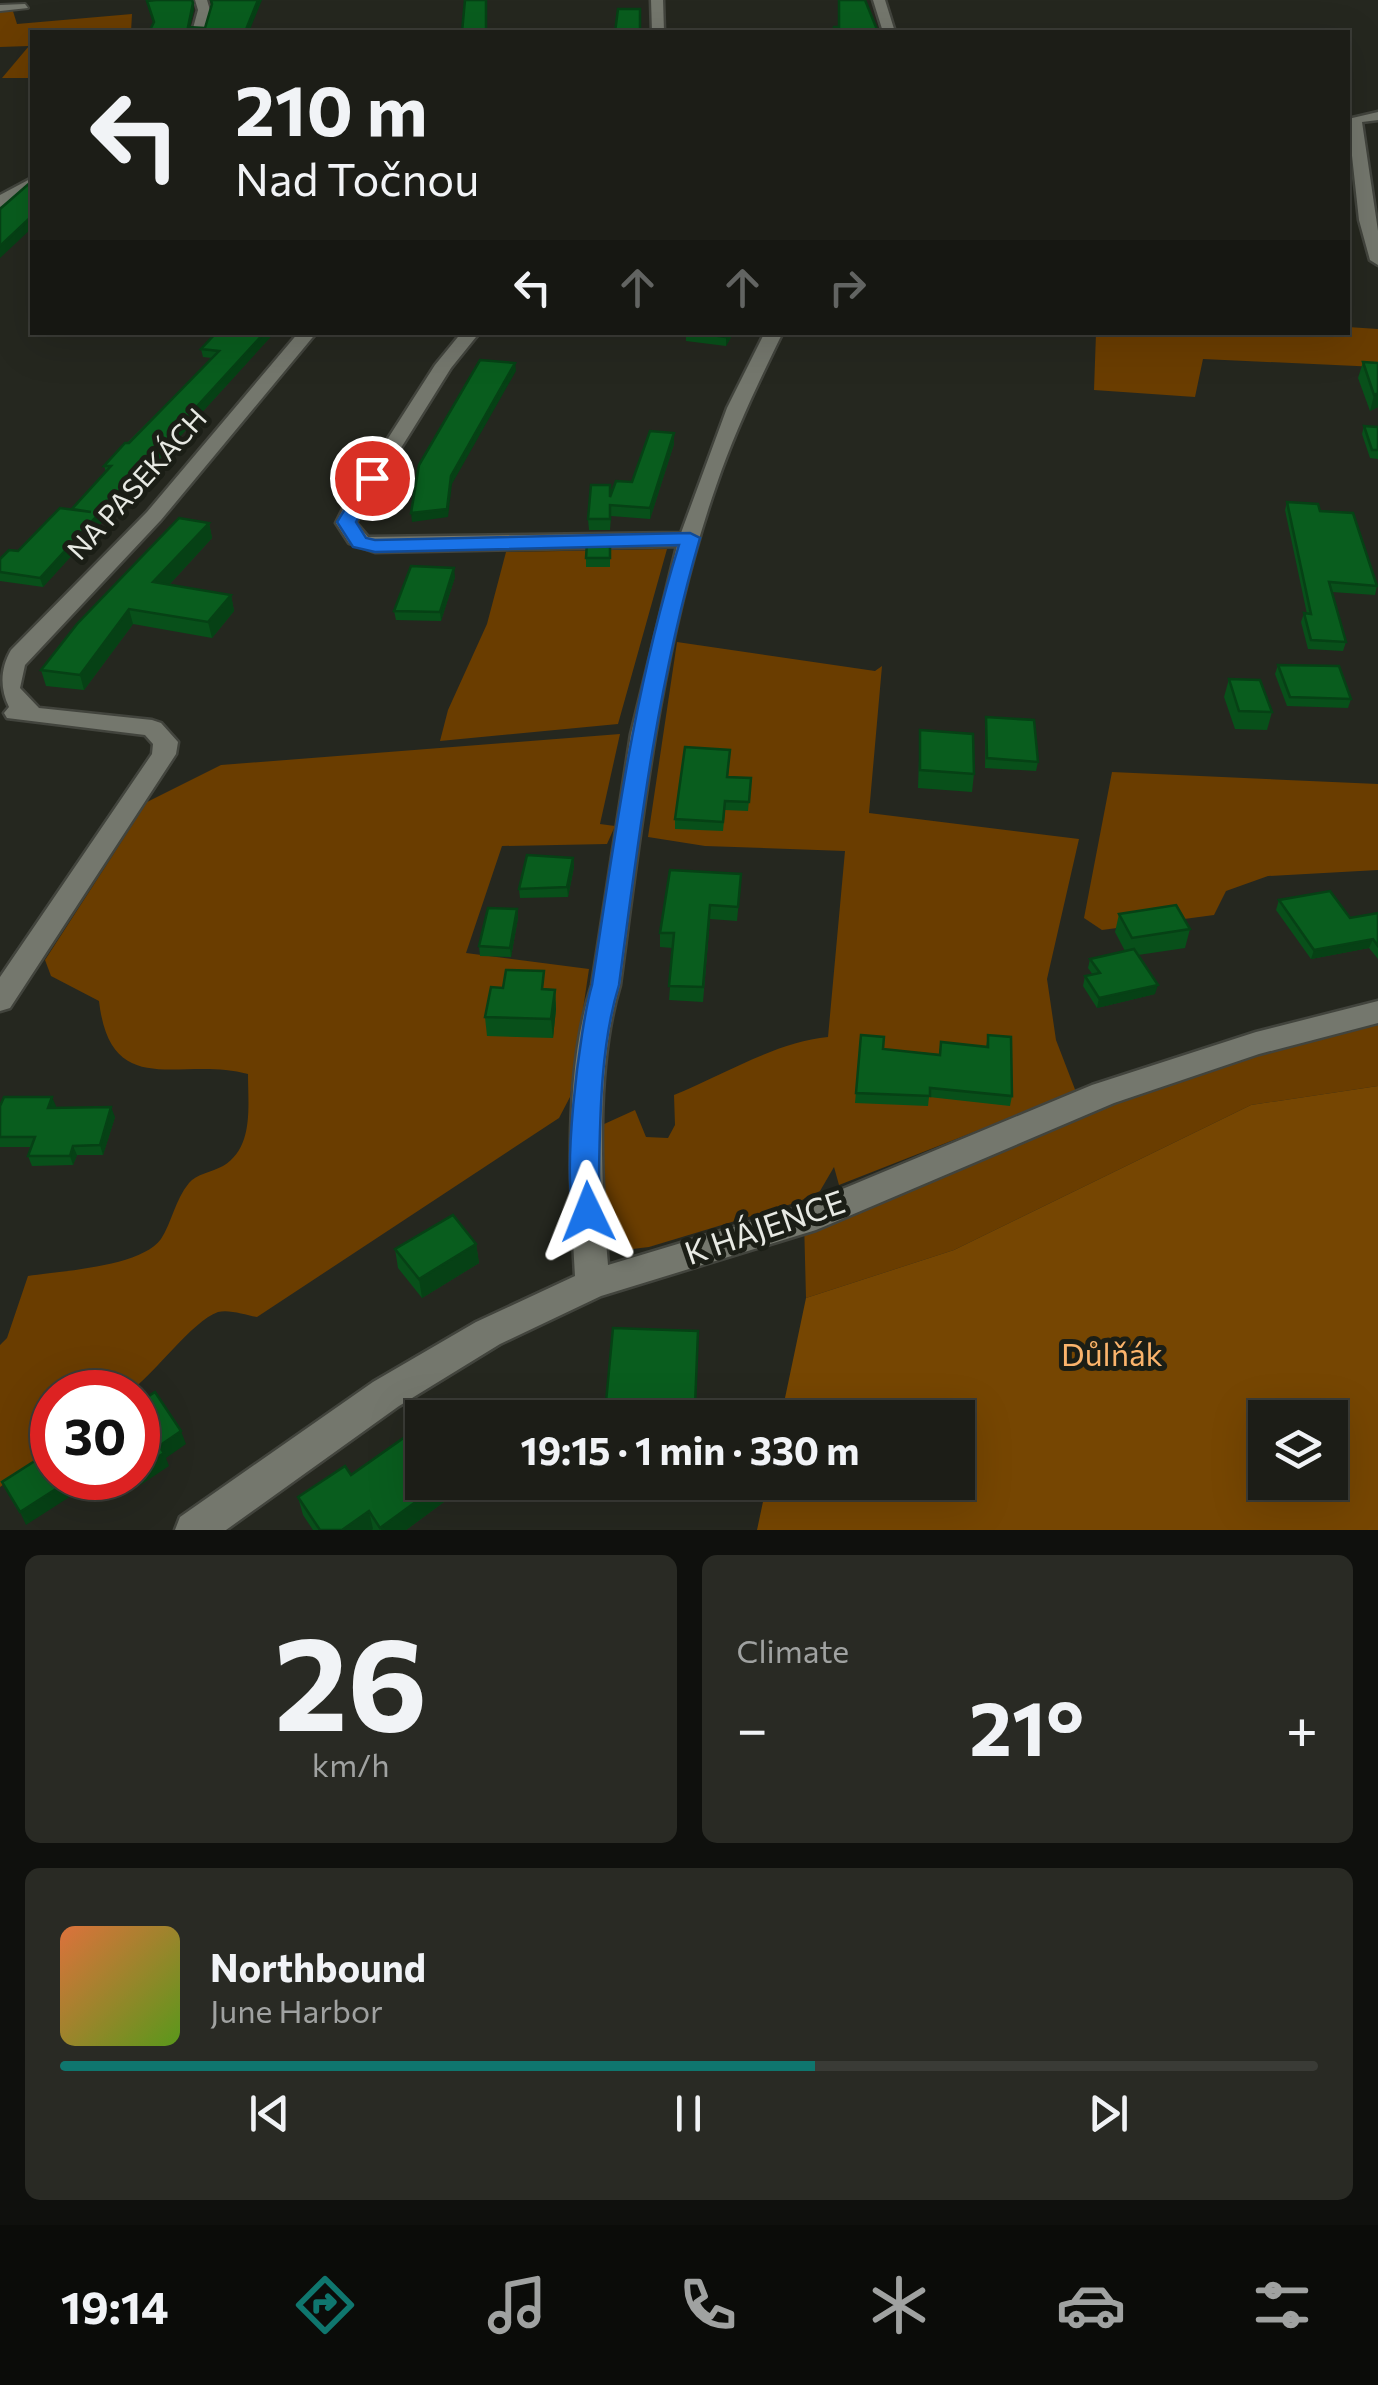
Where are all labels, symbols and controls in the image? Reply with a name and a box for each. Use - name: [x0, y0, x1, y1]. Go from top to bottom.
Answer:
- text: 210 m: [235, 65, 427, 150]
- icon: left: [70, 70, 200, 200]
- text: Nad Točnou: [235, 150, 479, 205]
- icon: left: [505, 260, 560, 315]
- icon: ahead: [610, 260, 665, 315]
- icon: ahead: [715, 260, 770, 315]
- icon: right: [820, 260, 875, 315]
- street label: NA PASEKÁCH: [59, 401, 213, 566]
- pin: [330, 436, 415, 521]
- icon: arrive: [345, 451, 400, 506]
- position arrow: [536, 1160, 640, 1264]
- street label: K HÁJENCE: [679, 1180, 850, 1272]
- park label: Důlňák: [1061, 1333, 1163, 1373]
- speed limit sign: 30: [30, 1370, 160, 1500]
- map controls: [1248, 1400, 1348, 1500]
- button: layers: [1248, 1400, 1348, 1500]
- text: 19:15 · 1 min · 330 m: [520, 1426, 860, 1473]
- text: 26: [274, 1599, 427, 1758]
- text: Climate: [737, 1630, 849, 1670]
- text: 21°: [969, 1680, 1084, 1771]
- text: −: [737, 1693, 768, 1760]
- text: +: [1286, 1693, 1318, 1760]
- text: km/h: [312, 1744, 390, 1784]
- text: Northbound: [210, 1943, 426, 1990]
- text: June Harbor: [210, 1990, 383, 2030]
- icon: previous: [242, 2086, 297, 2141]
- icon: pause: [661, 2086, 716, 2141]
- icon: next: [1081, 2086, 1136, 2141]
- icon: directions: [290, 2270, 360, 2340]
- icon: music: [482, 2270, 552, 2340]
- icon: phone: [673, 2270, 743, 2340]
- icon: climate: [864, 2270, 934, 2340]
- icon: car: [1056, 2270, 1126, 2340]
- icon: filters: [1247, 2270, 1317, 2340]
- text: 19:14: [61, 2278, 169, 2333]

